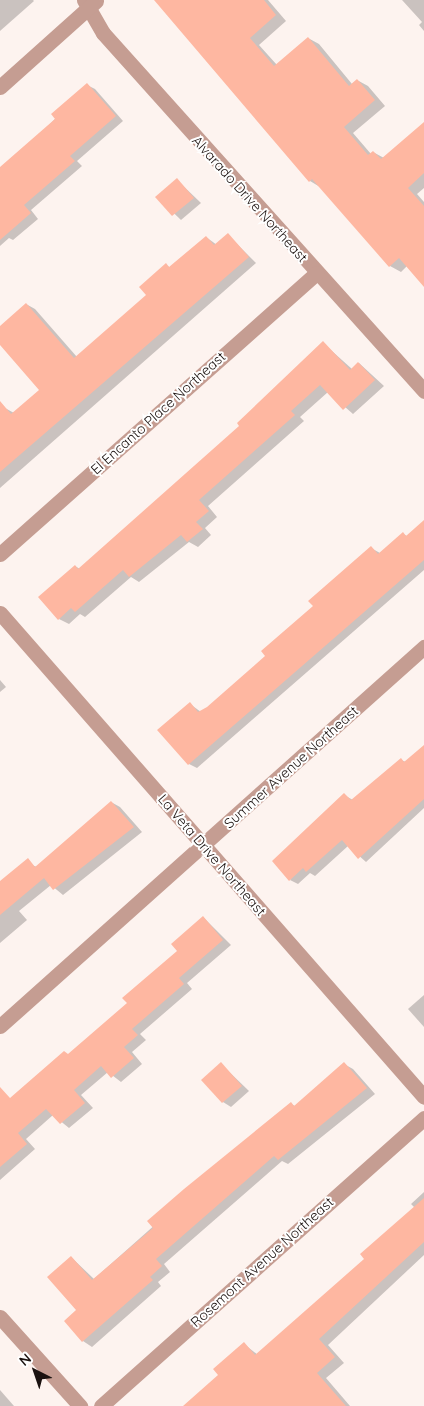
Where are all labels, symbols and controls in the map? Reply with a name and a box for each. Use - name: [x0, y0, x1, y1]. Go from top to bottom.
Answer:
- street label: Alvarado Drive Northeast: [189, 132, 311, 266]
- street label: El Encanto Place Northeast: [87, 348, 229, 478]
- street label: Summer Avenue Northeast: [220, 702, 362, 832]
- street label: La Veta Drive Northeast: [155, 791, 269, 919]
- street label: Rosemont Avenue Northeast: [187, 1193, 337, 1331]
- north arrow: [10, 1346, 60, 1396]
- text: N: [15, 1350, 35, 1370]

